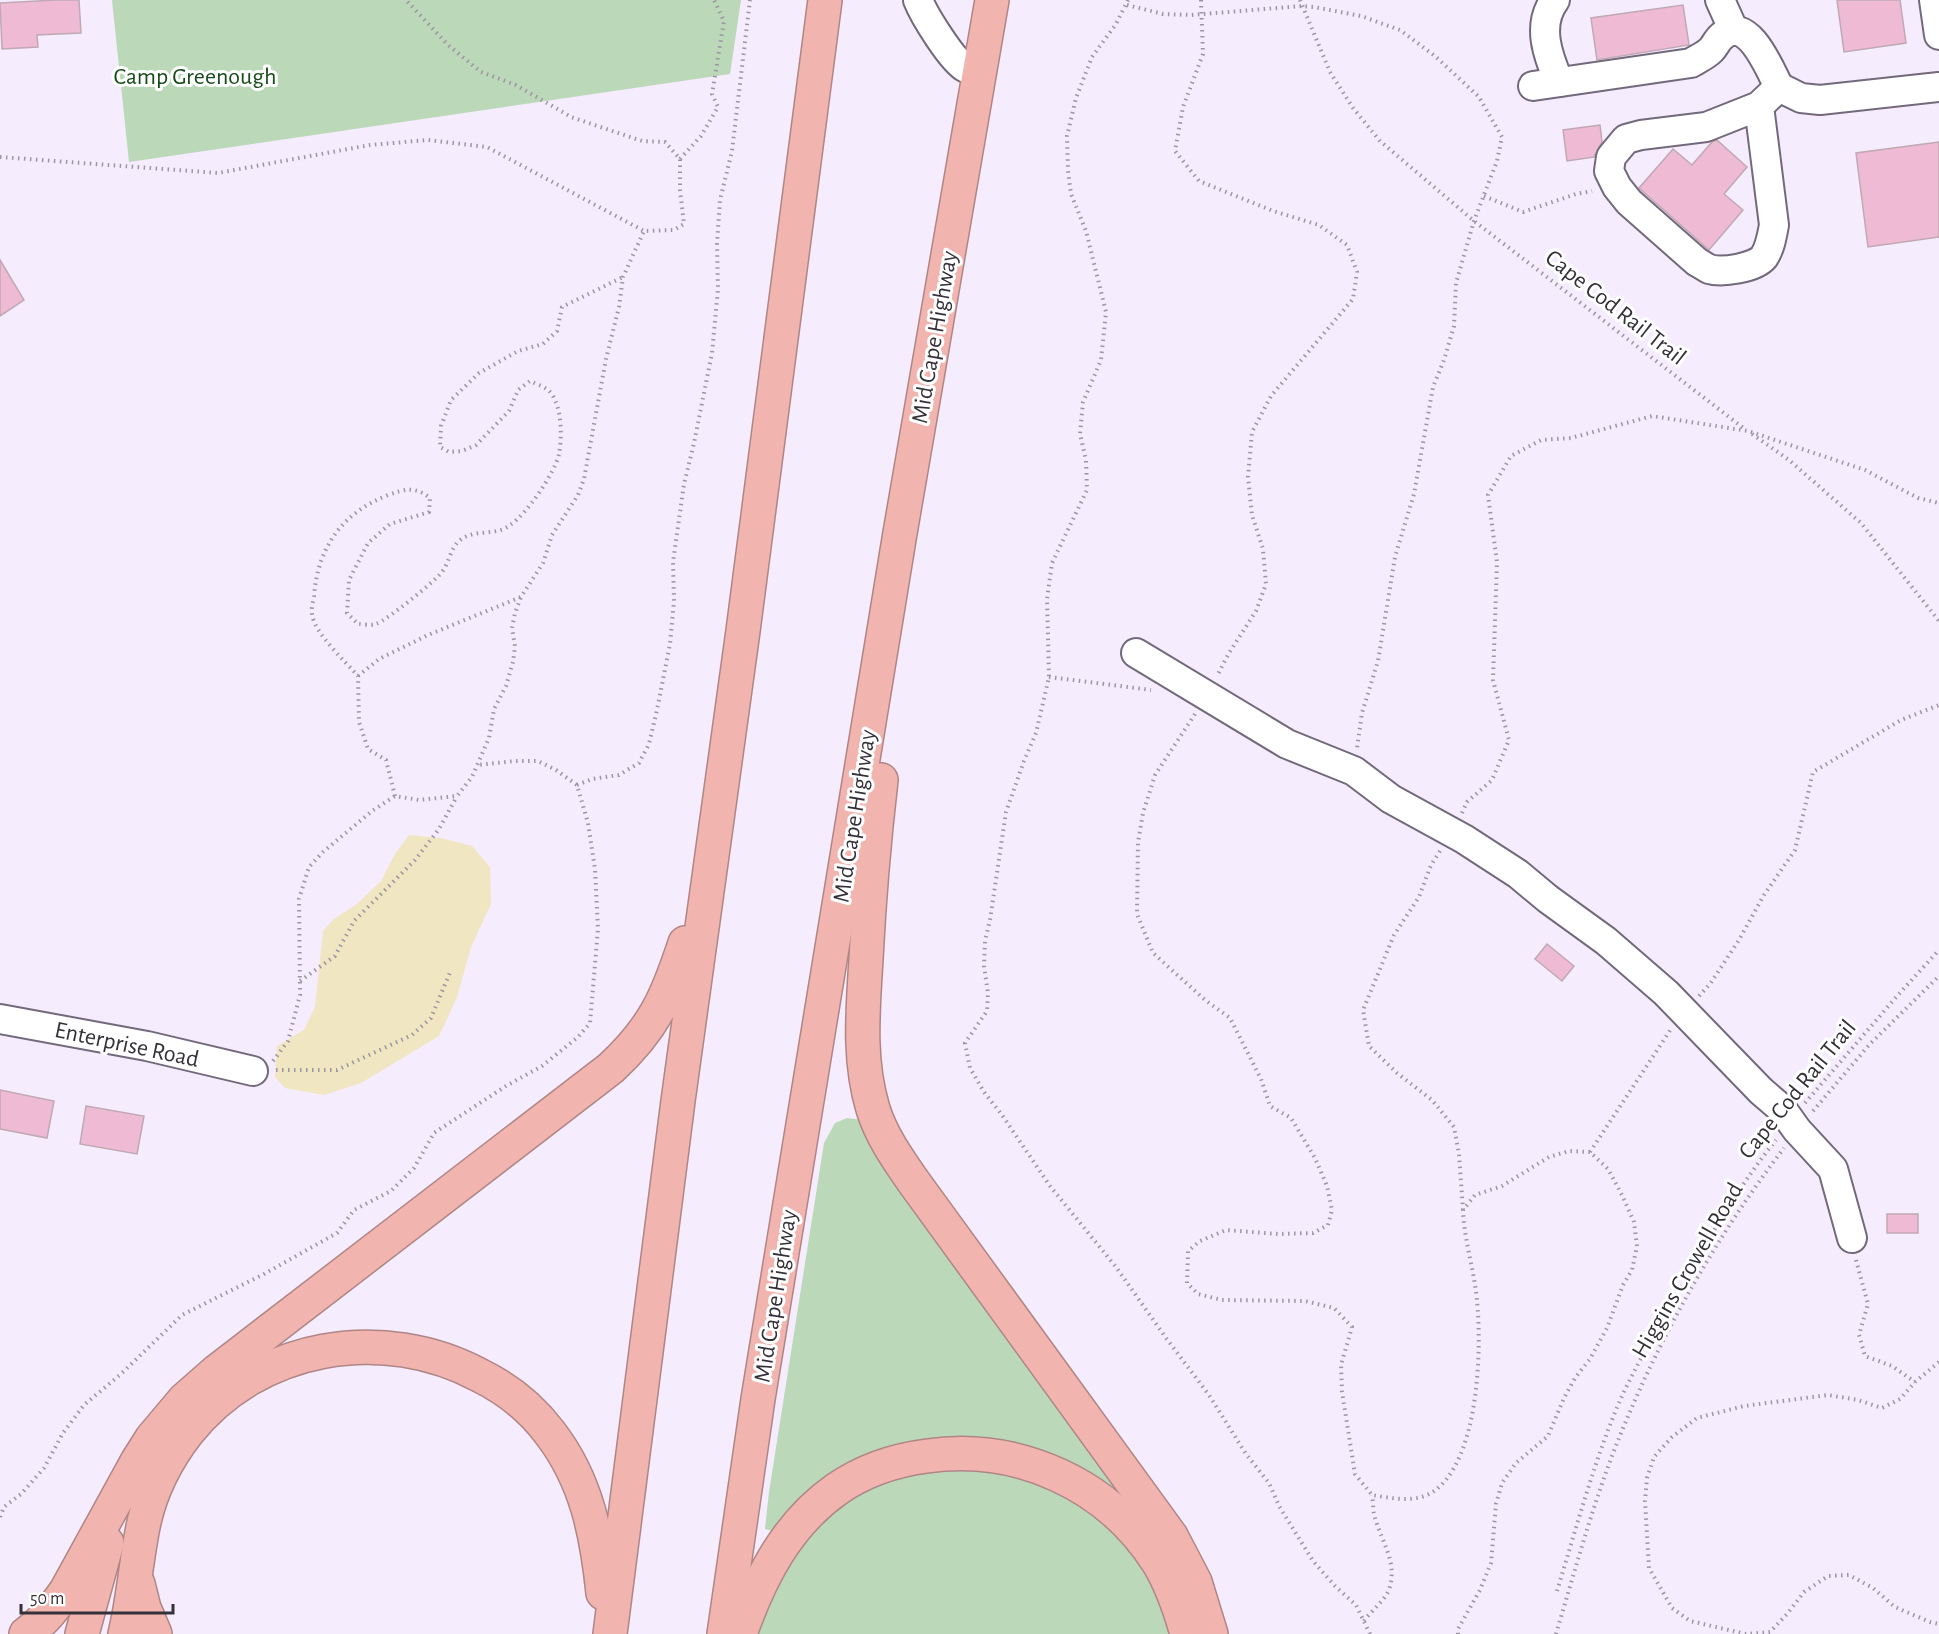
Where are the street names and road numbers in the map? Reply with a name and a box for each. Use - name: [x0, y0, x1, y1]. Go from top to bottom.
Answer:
- street label: Cape Cod Rail Trail: [1541, 246, 1690, 370]
- street label: Mid Cape Highway: [908, 249, 962, 425]
- street label: Mid Cape Highway: [829, 728, 881, 904]
- street label: Cape Cod Rail Trail: [1735, 1016, 1861, 1164]
- street label: Enterprise Road: [52, 1018, 201, 1072]
- street label: Higgins Crowell Road: [1628, 1179, 1748, 1362]
- street label: Mid Cape Highway: [750, 1208, 802, 1384]

